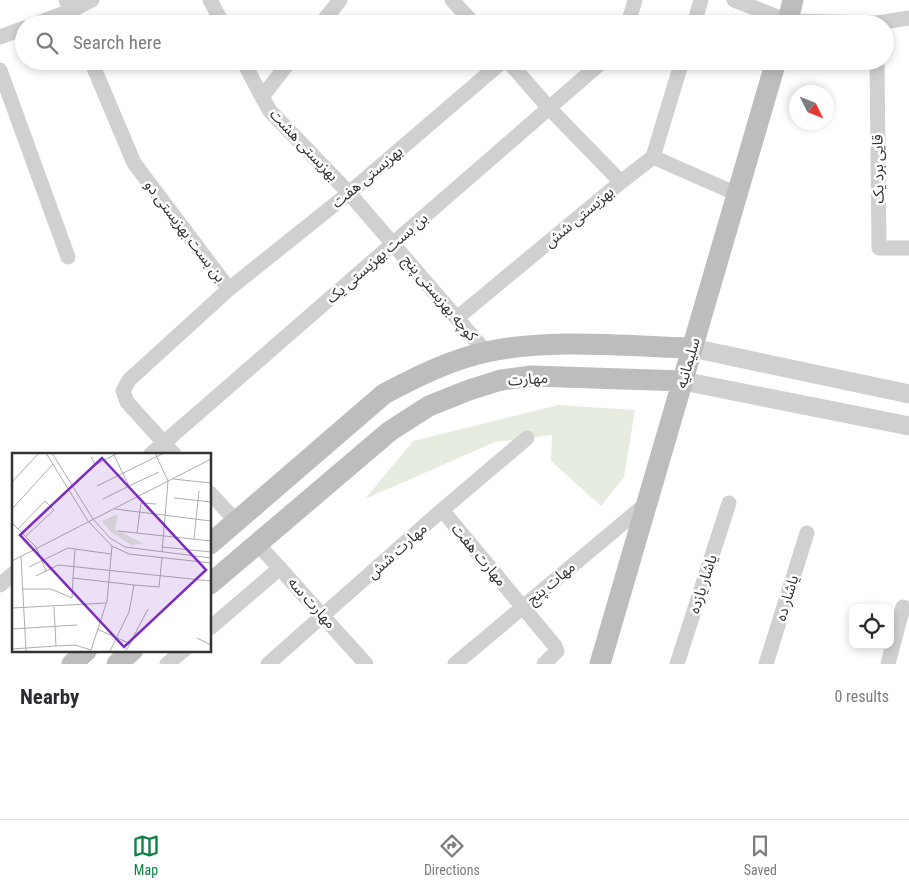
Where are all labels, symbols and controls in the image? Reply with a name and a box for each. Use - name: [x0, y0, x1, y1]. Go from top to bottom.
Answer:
- search box: [15, 15, 894, 70]
- icon: search: [33, 29, 61, 57]
- text: Search here: [73, 31, 161, 54]
- north arrow: [789, 85, 834, 130]
- street label: بهزیستی هشت: [266, 105, 342, 185]
- street label: قایی برد یک: [868, 134, 888, 204]
- street label: بهزیستی هفت: [328, 142, 406, 212]
- street label: بن بست بهزیستی دو: [141, 176, 229, 286]
- street label: بهزیستی شش: [541, 183, 617, 251]
- street label: بن بست بهزیستی یک: [323, 209, 431, 307]
- street label: کوچه بهزیستی پنج: [397, 251, 482, 347]
- street label: سلیمانیه: [672, 335, 704, 390]
- street label: مهارت: [507, 369, 549, 389]
- inset map: [12, 453, 211, 652]
- street label: مهارت شش: [363, 519, 431, 583]
- street label: مهارت هفت: [448, 520, 510, 590]
- street label: یاشار یازده: [685, 552, 721, 616]
- street label: مهات پنج: [523, 558, 581, 611]
- street label: یاشار ده: [771, 573, 803, 623]
- street label: مهارت سه: [284, 574, 340, 632]
- map controls: [849, 604, 894, 649]
- button: locate: [849, 604, 894, 649]
- text: Nearby: [20, 685, 79, 709]
- text: 0 results: [834, 687, 889, 706]
- tab: Map: [132, 832, 160, 878]
- tab: Directions: [424, 832, 480, 878]
- tab: Saved: [744, 832, 777, 878]

